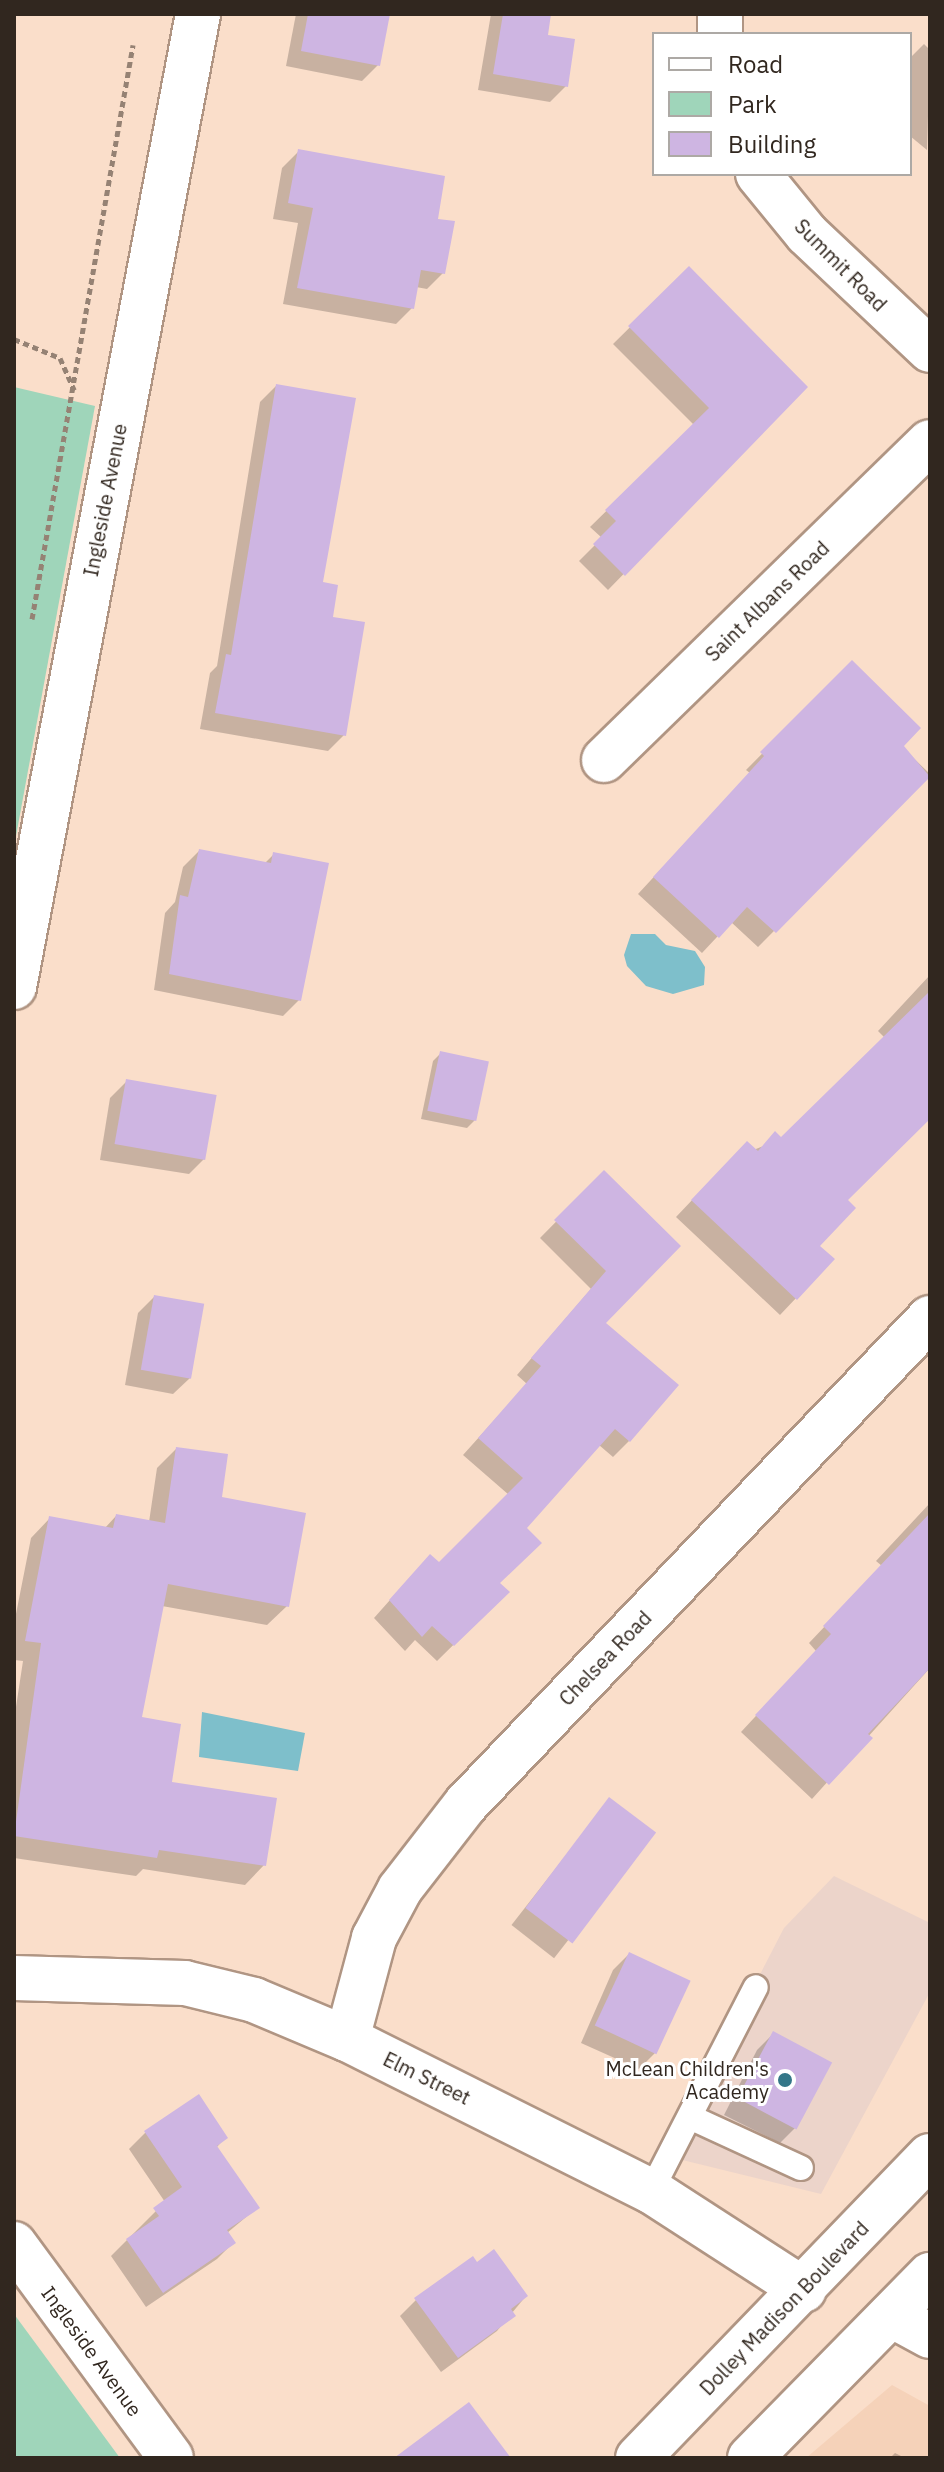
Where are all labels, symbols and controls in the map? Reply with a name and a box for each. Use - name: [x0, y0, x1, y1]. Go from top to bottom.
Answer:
- legend: [652, 32, 912, 176]
- text: Road: [728, 48, 783, 80]
- text: Park: [728, 88, 777, 120]
- text: Building: [728, 128, 816, 160]
- street label: Summit Road: [790, 214, 892, 316]
- street label: Ingleside Avenue: [78, 422, 132, 578]
- street label: Saint Albans Road: [700, 536, 834, 666]
- street label: Chelsea Road: [554, 1606, 656, 1710]
- street label: Elm Street: [379, 2047, 475, 2109]
- place label: McLean Children's Academy: [605, 2056, 769, 2103]
- marker: McLean Children's Academy: [776, 2071, 794, 2089]
- street label: Dolley Madison Boulevard: [695, 2216, 873, 2400]
- street label: Ingleside Avenue: [37, 2281, 147, 2421]

